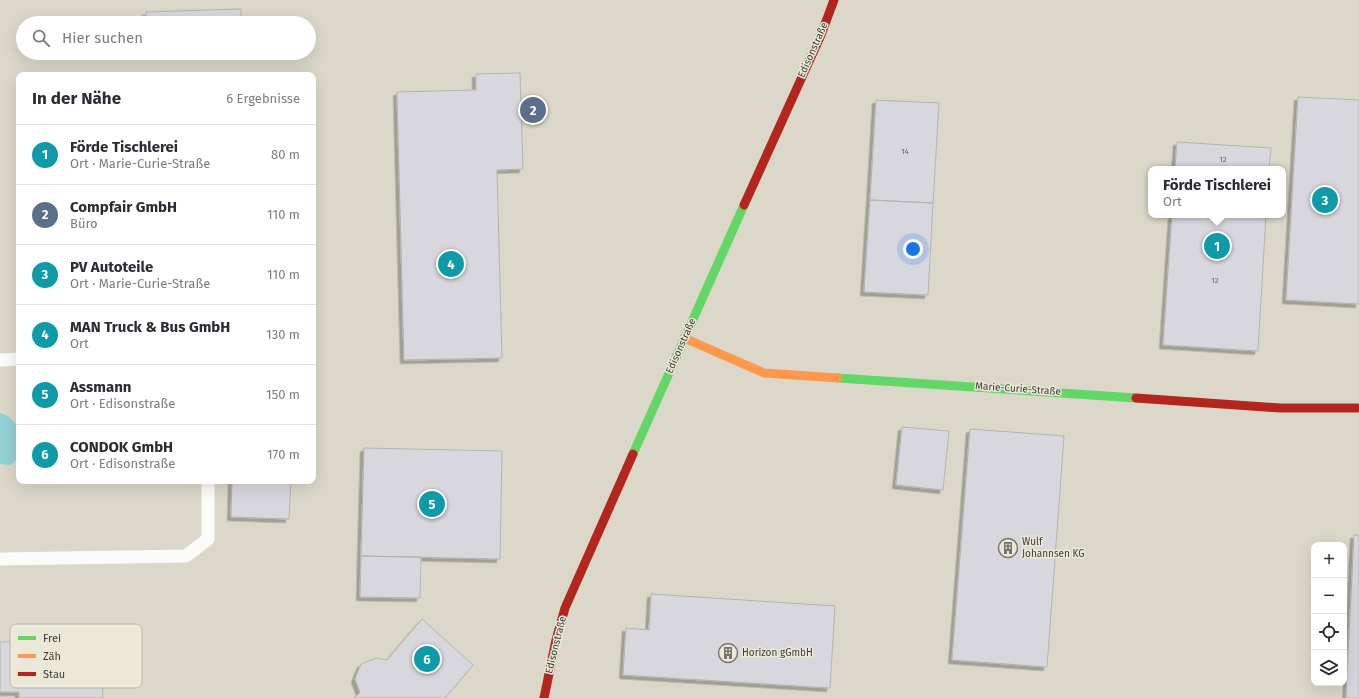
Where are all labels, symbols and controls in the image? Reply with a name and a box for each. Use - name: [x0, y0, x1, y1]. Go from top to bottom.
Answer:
- search box: [16, 16, 316, 60]
- street label: Edisonstraße: [796, 21, 830, 79]
- icon: search: [30, 27, 52, 49]
- text: Hier suchen: [62, 29, 143, 47]
- text: In der Nähe: [32, 88, 121, 109]
- text: 6 Ergebnisse: [226, 91, 300, 106]
- pin: 2: [520, 95, 546, 125]
- text: Förde Tischlerei: [70, 138, 178, 156]
- text: 1: [42, 147, 48, 162]
- text: 80 m: [271, 147, 300, 162]
- house number: 14: [901, 147, 910, 156]
- house number: 12: [1219, 155, 1227, 164]
- text: Ort · Marie-Curie-Straße: [70, 156, 210, 171]
- popup: [1148, 166, 1286, 218]
- text: Förde Tischlerei: [1163, 176, 1271, 194]
- pin: 3: [1312, 185, 1338, 215]
- text: Ort: [1163, 194, 1182, 209]
- text: Compfair GmbH: [70, 198, 177, 216]
- text: 2: [42, 207, 48, 222]
- text: 110 m: [267, 207, 300, 222]
- text: Büro: [70, 216, 98, 231]
- pin: 1: [1204, 231, 1230, 261]
- your location: [903, 239, 923, 259]
- pin: 4: [438, 249, 464, 279]
- text: PV Autoteile: [70, 258, 153, 276]
- text: 3: [42, 267, 48, 282]
- text: 110 m: [267, 267, 300, 282]
- text: Ort · Marie-Curie-Straße: [70, 276, 210, 291]
- house number: 12: [1211, 276, 1219, 285]
- street label: Edisonstraße: [664, 317, 698, 375]
- text: MAN Truck & Bus GmbH: [70, 318, 230, 336]
- text: 4: [41, 327, 49, 342]
- text: 130 m: [266, 327, 300, 342]
- text: Ort: [70, 336, 89, 351]
- text: Assmann: [70, 378, 131, 396]
- street label: Marie-Curie-Straße: [975, 380, 1061, 398]
- text: 5: [42, 387, 48, 402]
- text: 150 m: [266, 387, 300, 402]
- text: Ort · Edisonstraße: [70, 396, 175, 411]
- text: CONDOK GmbH: [70, 438, 173, 456]
- text: 6: [41, 447, 49, 462]
- text: 170 m: [267, 447, 300, 462]
- text: Ort · Edisonstraße: [70, 456, 175, 471]
- pin: 5: [419, 489, 445, 519]
- place label: Wulf Johannsen KG: [1022, 536, 1085, 560]
- building icon: Wulf Johannsen KG: [997, 537, 1019, 559]
- map controls: [1311, 542, 1347, 686]
- button: +: [1311, 542, 1347, 578]
- button: −: [1311, 578, 1347, 614]
- button: locate: [1311, 614, 1347, 650]
- street label: Edisonstraße: [543, 615, 569, 675]
- legend: [10, 624, 142, 688]
- text: Frei: [43, 632, 61, 645]
- building icon: Horizon gGmbH: [717, 642, 739, 664]
- pin: 6: [414, 644, 440, 674]
- place label: Horizon gGmbH: [742, 647, 813, 659]
- text: Zäh: [43, 650, 61, 663]
- button: layers: [1311, 650, 1347, 686]
- text: Stau: [43, 668, 65, 681]

